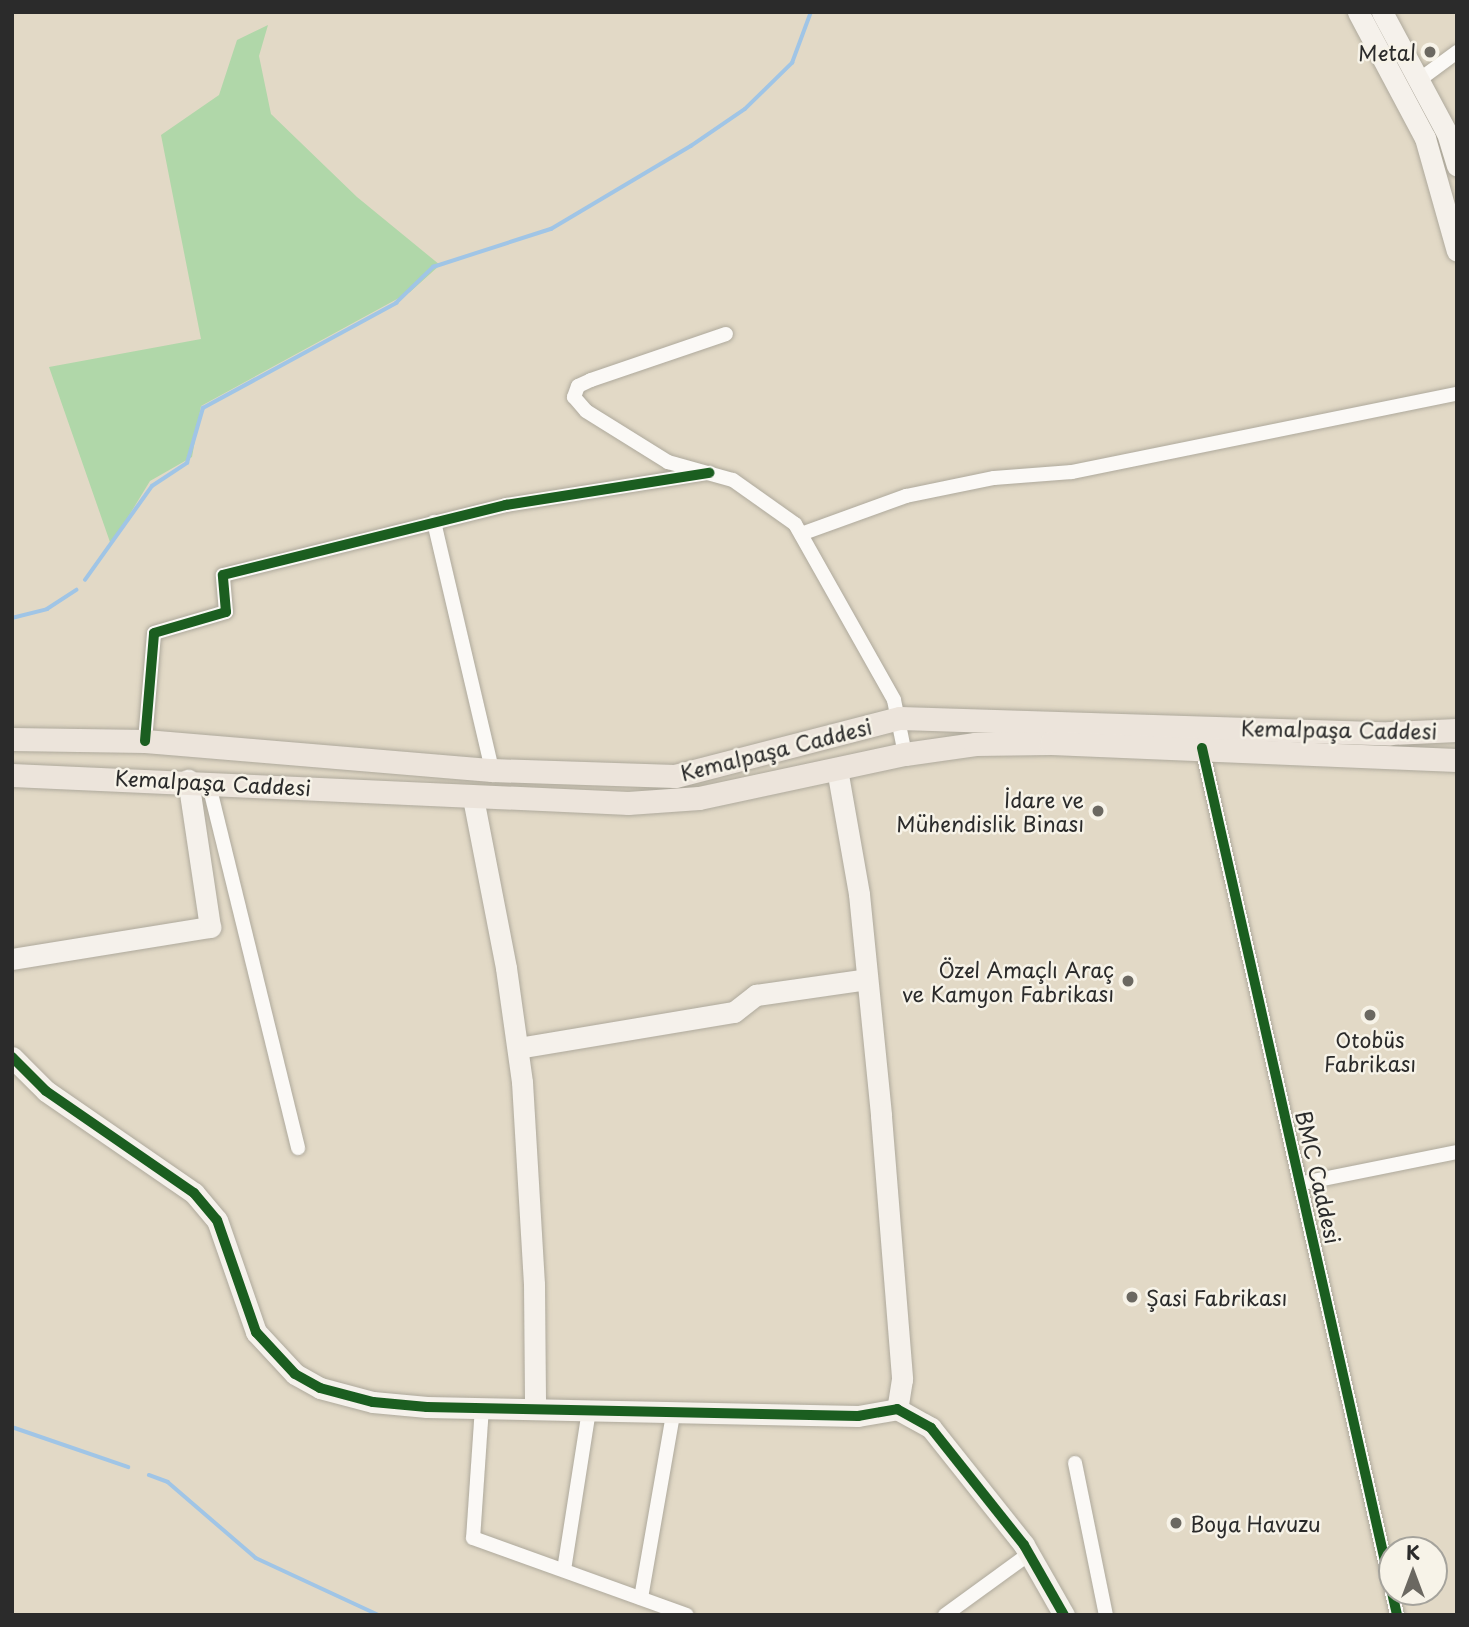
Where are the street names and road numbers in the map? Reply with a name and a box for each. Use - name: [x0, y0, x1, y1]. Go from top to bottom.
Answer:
- street label: Kemalpaşa Caddesi: [678, 713, 874, 785]
- street label: Kemalpaşa Caddesi: [1241, 715, 1437, 743]
- street label: Kemalpaşa Caddesi: [115, 764, 311, 800]
- street label: BMC Caddesi: [1291, 1108, 1347, 1246]

